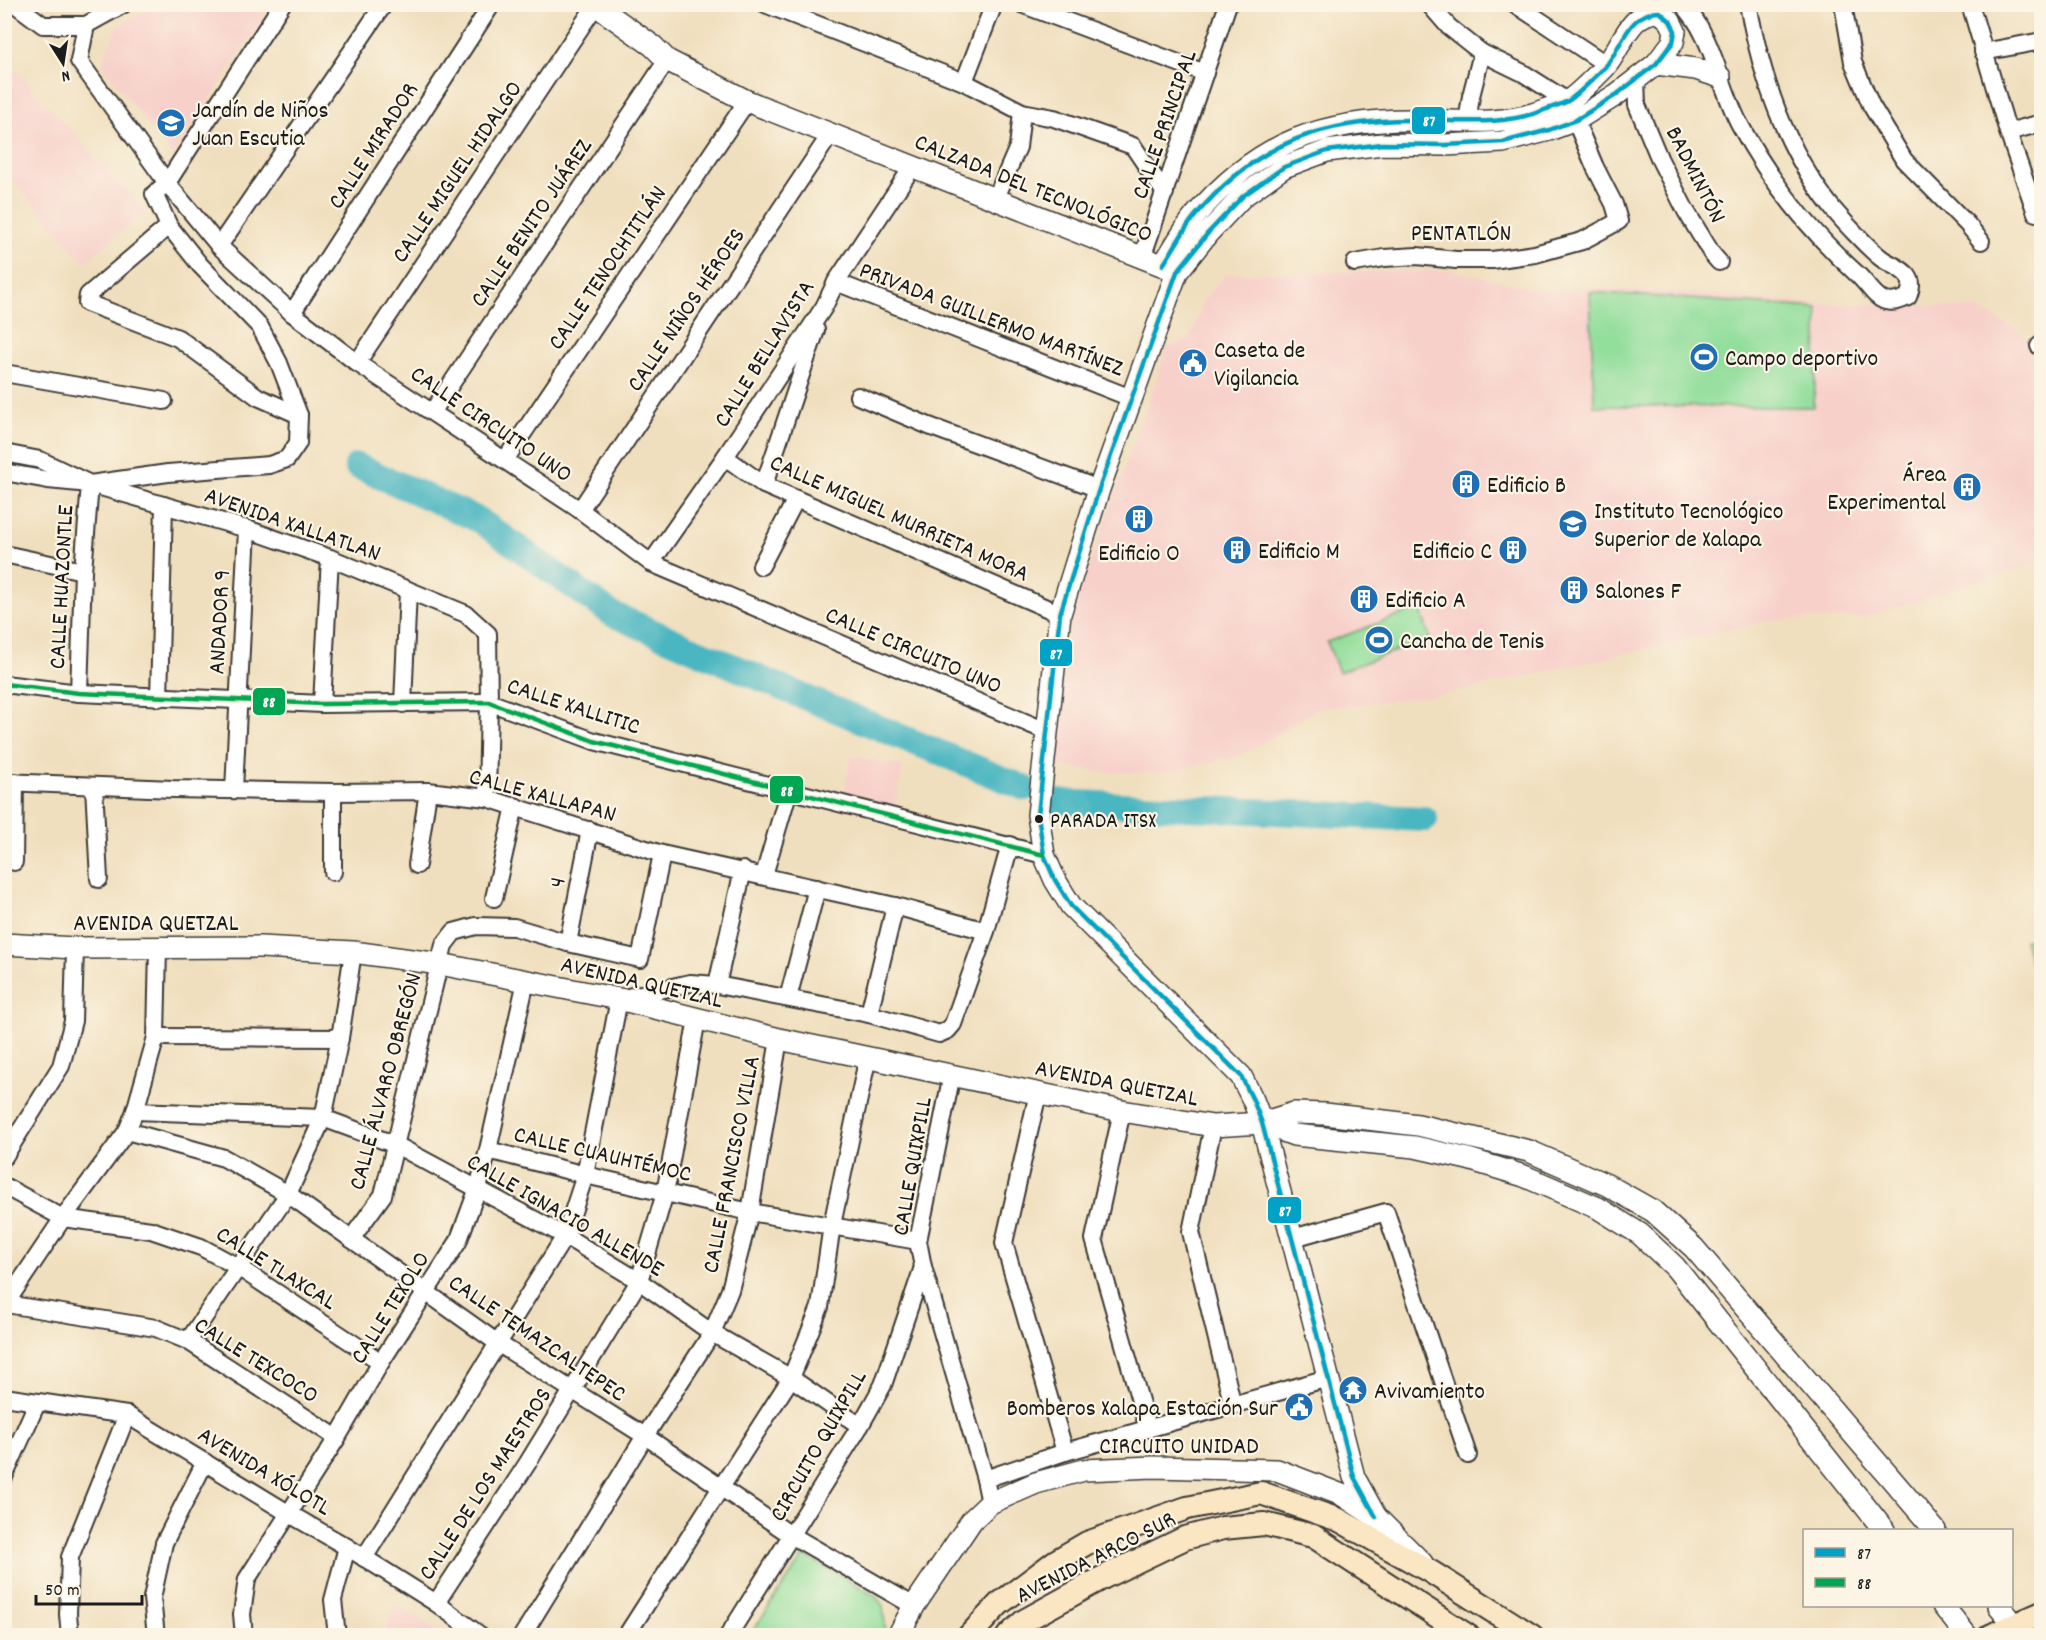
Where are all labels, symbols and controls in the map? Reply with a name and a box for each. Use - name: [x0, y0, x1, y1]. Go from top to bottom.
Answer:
- north arrow: [33, 33, 93, 93]
- street label: CALLE PRINCIPAL: [1124, 46, 1207, 204]
- text: N: [59, 63, 72, 87]
- street label: CALLE MIGUEL HIDALGO: [385, 75, 532, 271]
- street label: CALLE MIRADOR: [321, 77, 428, 217]
- place label: Jardín de Niños Juan Escutia: [192, 95, 329, 157]
- line badge: 87: [1411, 106, 1446, 135]
- school or university icon: Jardín de Niños Juan Escutia: [155, 107, 187, 139]
- text: 87: [1423, 111, 1435, 134]
- street label: BADMINTÓN: [1655, 121, 1733, 230]
- street label: CALZADA DEL TECNOLÓGICO: [909, 126, 1157, 253]
- street label: CALLE BENITO JUÁREZ: [463, 132, 602, 315]
- street label: CALLE TENOCHTITLÁN: [541, 180, 676, 358]
- street label: PENTATLÓN: [1411, 218, 1511, 252]
- street label: CALLE NIÑOS HÉROES: [620, 222, 755, 400]
- street label: PRIVADA GUILLERMO MARTÍNEZ: [854, 255, 1128, 387]
- street label: CALLE BELLAVISTA: [707, 274, 825, 435]
- place label: Caseta de Vigilancia: [1214, 335, 1305, 397]
- sports icon: Campo deportivo: [1688, 341, 1720, 373]
- place label: Campo deportivo: [1725, 343, 1878, 377]
- public building icon: Caseta de Vigilancia: [1177, 347, 1209, 379]
- street label: CALLE CIRCUITO UNO: [403, 359, 578, 492]
- street label: CALLE MIGUEL MURRIETA MORA: [764, 447, 1034, 592]
- place label: Área Experimental: [1827, 459, 1947, 521]
- building icon: Edificio B: [1450, 468, 1482, 500]
- place label: Edificio B: [1487, 470, 1566, 504]
- building icon: Área Experimental: [1951, 471, 1983, 503]
- street label: AVENIDA XALLATLAN: [199, 480, 385, 572]
- place label: Instituto Tecnológico Superior de Xalapa: [1594, 496, 1783, 558]
- building icon: Edificio O: [1123, 503, 1155, 535]
- street label: CALLE HUAZONTLE: [42, 504, 84, 670]
- school or university icon: Instituto Tecnológico Superior de Xalapa: [1557, 508, 1589, 540]
- building icon: Edificio M: [1221, 534, 1253, 566]
- building icon: Edificio C: [1497, 534, 1529, 566]
- place label: Edificio M: [1258, 536, 1340, 570]
- place label: Edificio C: [1412, 536, 1492, 570]
- place label: Edificio O: [1098, 538, 1180, 572]
- street label: ANDADOR 9: [201, 569, 241, 675]
- building icon: Salones F: [1558, 574, 1590, 606]
- place label: Salones F: [1595, 576, 1681, 610]
- building icon: Edificio A: [1348, 583, 1380, 615]
- place label: Edificio A: [1385, 585, 1466, 619]
- street label: CALLE CIRCUITO UNO: [819, 599, 1006, 704]
- sports icon: Cancha de Tenis: [1363, 624, 1395, 656]
- place label: Cancha de Tenis: [1400, 626, 1545, 660]
- line badge: 87: [1039, 638, 1073, 667]
- text: 87: [1050, 644, 1062, 667]
- street label: CALLE XALLITIC: [502, 670, 644, 745]
- line badge: 88: [252, 687, 286, 716]
- text: 88: [263, 692, 276, 715]
- street label: CALLE XALLAPAN: [465, 761, 620, 833]
- line badge: 88: [769, 775, 804, 804]
- text: 88: [781, 781, 794, 804]
- place label: PARADA ITSX: [1050, 807, 1156, 838]
- marker: PARADA ITSX: [1033, 813, 1045, 825]
- street label: 4: [541, 874, 577, 891]
- street label: AVENIDA QUETZAL: [73, 908, 239, 942]
- street label: AVENIDA QUETZAL: [557, 949, 726, 1019]
- street label: CALLE ÁLVARO OBREGÓN: [342, 969, 432, 1194]
- street label: AVENIDA QUETZAL: [1032, 1052, 1201, 1117]
- street label: CALLE FRANCISCO VILLA: [695, 1053, 771, 1276]
- street label: CALLE QUIXPILL: [885, 1094, 943, 1239]
- street label: CALLE CUAUHTÉMOC: [510, 1119, 695, 1193]
- street label: CALLE IGNACIO ALLENDE: [460, 1146, 670, 1287]
- line badge: 87: [1267, 1196, 1302, 1224]
- text: 87: [1279, 1201, 1291, 1224]
- street label: CALLE TLAXCAL: [208, 1219, 343, 1320]
- street label: CALLE TEXOLO: [343, 1246, 440, 1372]
- street label: CALLE TEMAZCALTEPEC: [441, 1267, 632, 1412]
- street label: CALLE TEXCOCO: [187, 1310, 324, 1413]
- street label: CIRCUITO QUIXPILL: [762, 1364, 877, 1529]
- temple icon: Avivamiento: [1337, 1374, 1369, 1406]
- place label: Avivamiento: [1374, 1376, 1485, 1410]
- street label: CALLE DE LOS MAESTROS: [411, 1382, 562, 1588]
- public building icon: Bomberos Xalapa Estación Sur: [1283, 1391, 1315, 1423]
- place label: Bomberos Xalapa Estación Sur: [1007, 1393, 1278, 1427]
- street label: AVENIDA XÓLOTL: [190, 1419, 337, 1526]
- street label: CIRCUITO UNIDAD: [1099, 1431, 1259, 1465]
- street label: AVENIDA ARCO SUR: [1010, 1504, 1182, 1614]
- legend: [1803, 1529, 2013, 1607]
- text: 87: [1857, 1543, 1871, 1568]
- scale bar: [36, 1568, 142, 1606]
- text: 88: [1857, 1573, 1871, 1598]
- text: 50 m: [45, 1579, 80, 1604]

